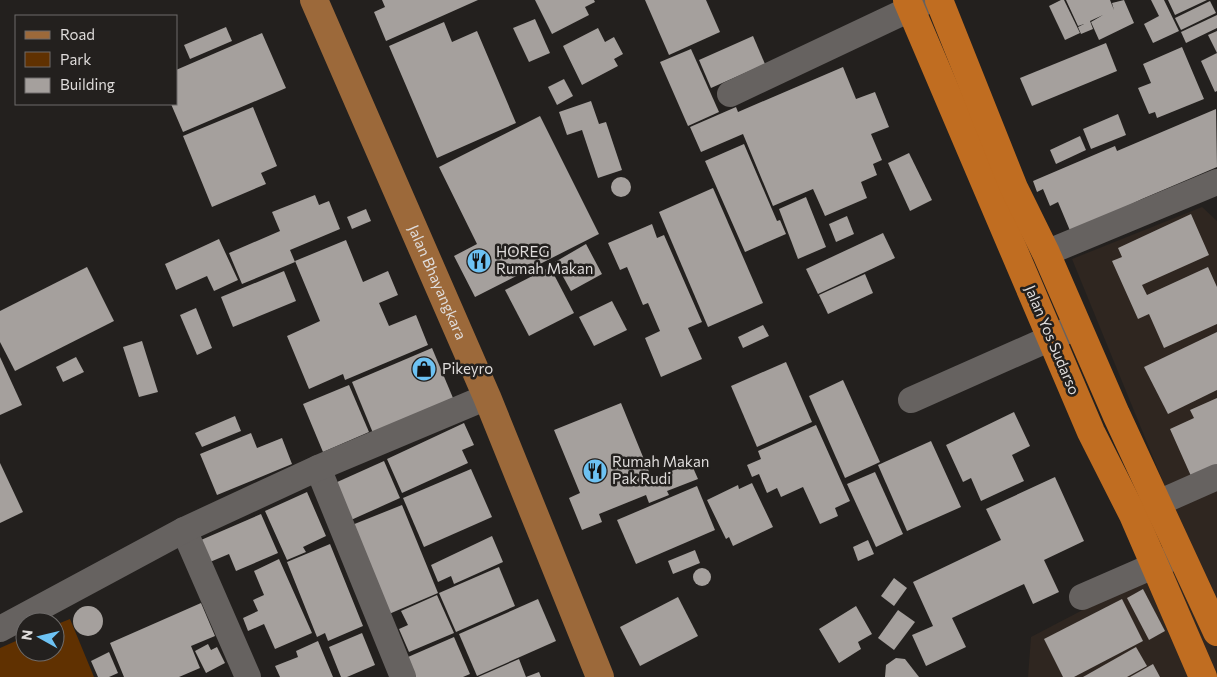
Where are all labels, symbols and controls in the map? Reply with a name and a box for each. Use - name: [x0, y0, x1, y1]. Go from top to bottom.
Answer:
- legend: [15, 15, 178, 105]
- text: Road: [60, 25, 95, 43]
- text: Park: [60, 50, 91, 68]
- text: Building: [60, 75, 115, 93]
- street label: Jalan Bhayangkara: [405, 222, 471, 342]
- place label: HOREG Rumah Makan: [496, 242, 593, 277]
- restaurant icon: HOREG Rumah Makan: [466, 248, 492, 274]
- street label: Jalan Yos Sudarso: [1022, 282, 1084, 397]
- shop icon: Pikeyro: [411, 356, 437, 382]
- place label: Pikeyro: [442, 359, 493, 377]
- place label: Rumah Makan Pak Rudi: [612, 452, 709, 487]
- restaurant icon: Rumah Makan Pak Rudi: [582, 458, 608, 484]
- north arrow: [15, 612, 65, 662]
- text: N: [17, 629, 36, 642]

